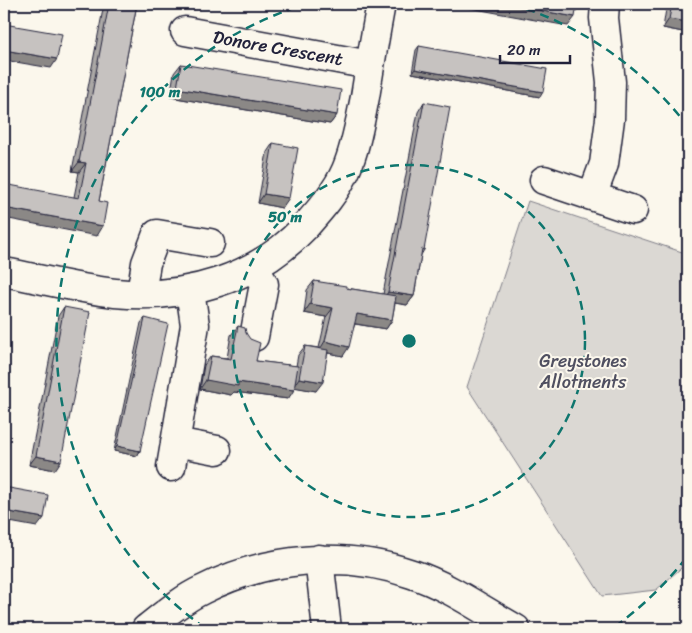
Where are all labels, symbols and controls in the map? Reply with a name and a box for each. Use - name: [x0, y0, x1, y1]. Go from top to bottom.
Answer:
- street label: Donore Crescent: [210, 21, 346, 75]
- scale bar: [500, 32, 570, 64]
- text: 20 m: [507, 37, 541, 63]
- text: 100 m: [140, 79, 181, 105]
- text: 50 m: [268, 204, 303, 230]
- centre of rings: [400, 332, 418, 350]
- park label: Greystones Allotments: [539, 345, 627, 398]

